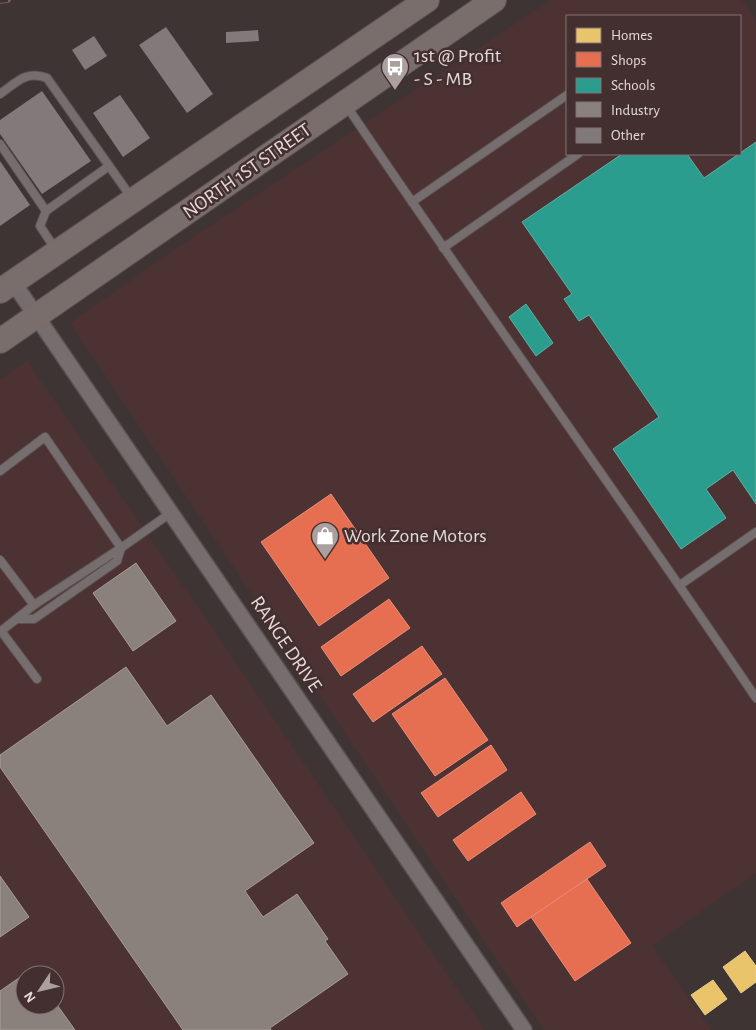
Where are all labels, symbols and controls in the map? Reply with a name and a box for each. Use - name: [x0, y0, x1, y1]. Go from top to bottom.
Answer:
- legend: [566, 15, 741, 155]
- text: Homes: [611, 28, 653, 43]
- place label: 1st @ Profit - S - MB: [414, 46, 502, 89]
- bus stop icon: 1st @ Profit - S - MB: [380, 52, 410, 91]
- text: Shops: [611, 53, 646, 68]
- text: Schools: [611, 78, 655, 93]
- text: Industry: [611, 103, 660, 118]
- street label: NORTH 1ST STREET: [179, 119, 315, 223]
- text: Other: [611, 128, 645, 143]
- shop icon: Work Zone Motors: [310, 521, 340, 560]
- place label: Work Zone Motors: [344, 526, 487, 546]
- street label: RANGE DRIVE: [247, 592, 325, 696]
- north arrow: [15, 965, 65, 1015]
- text: N: [22, 989, 39, 1005]

